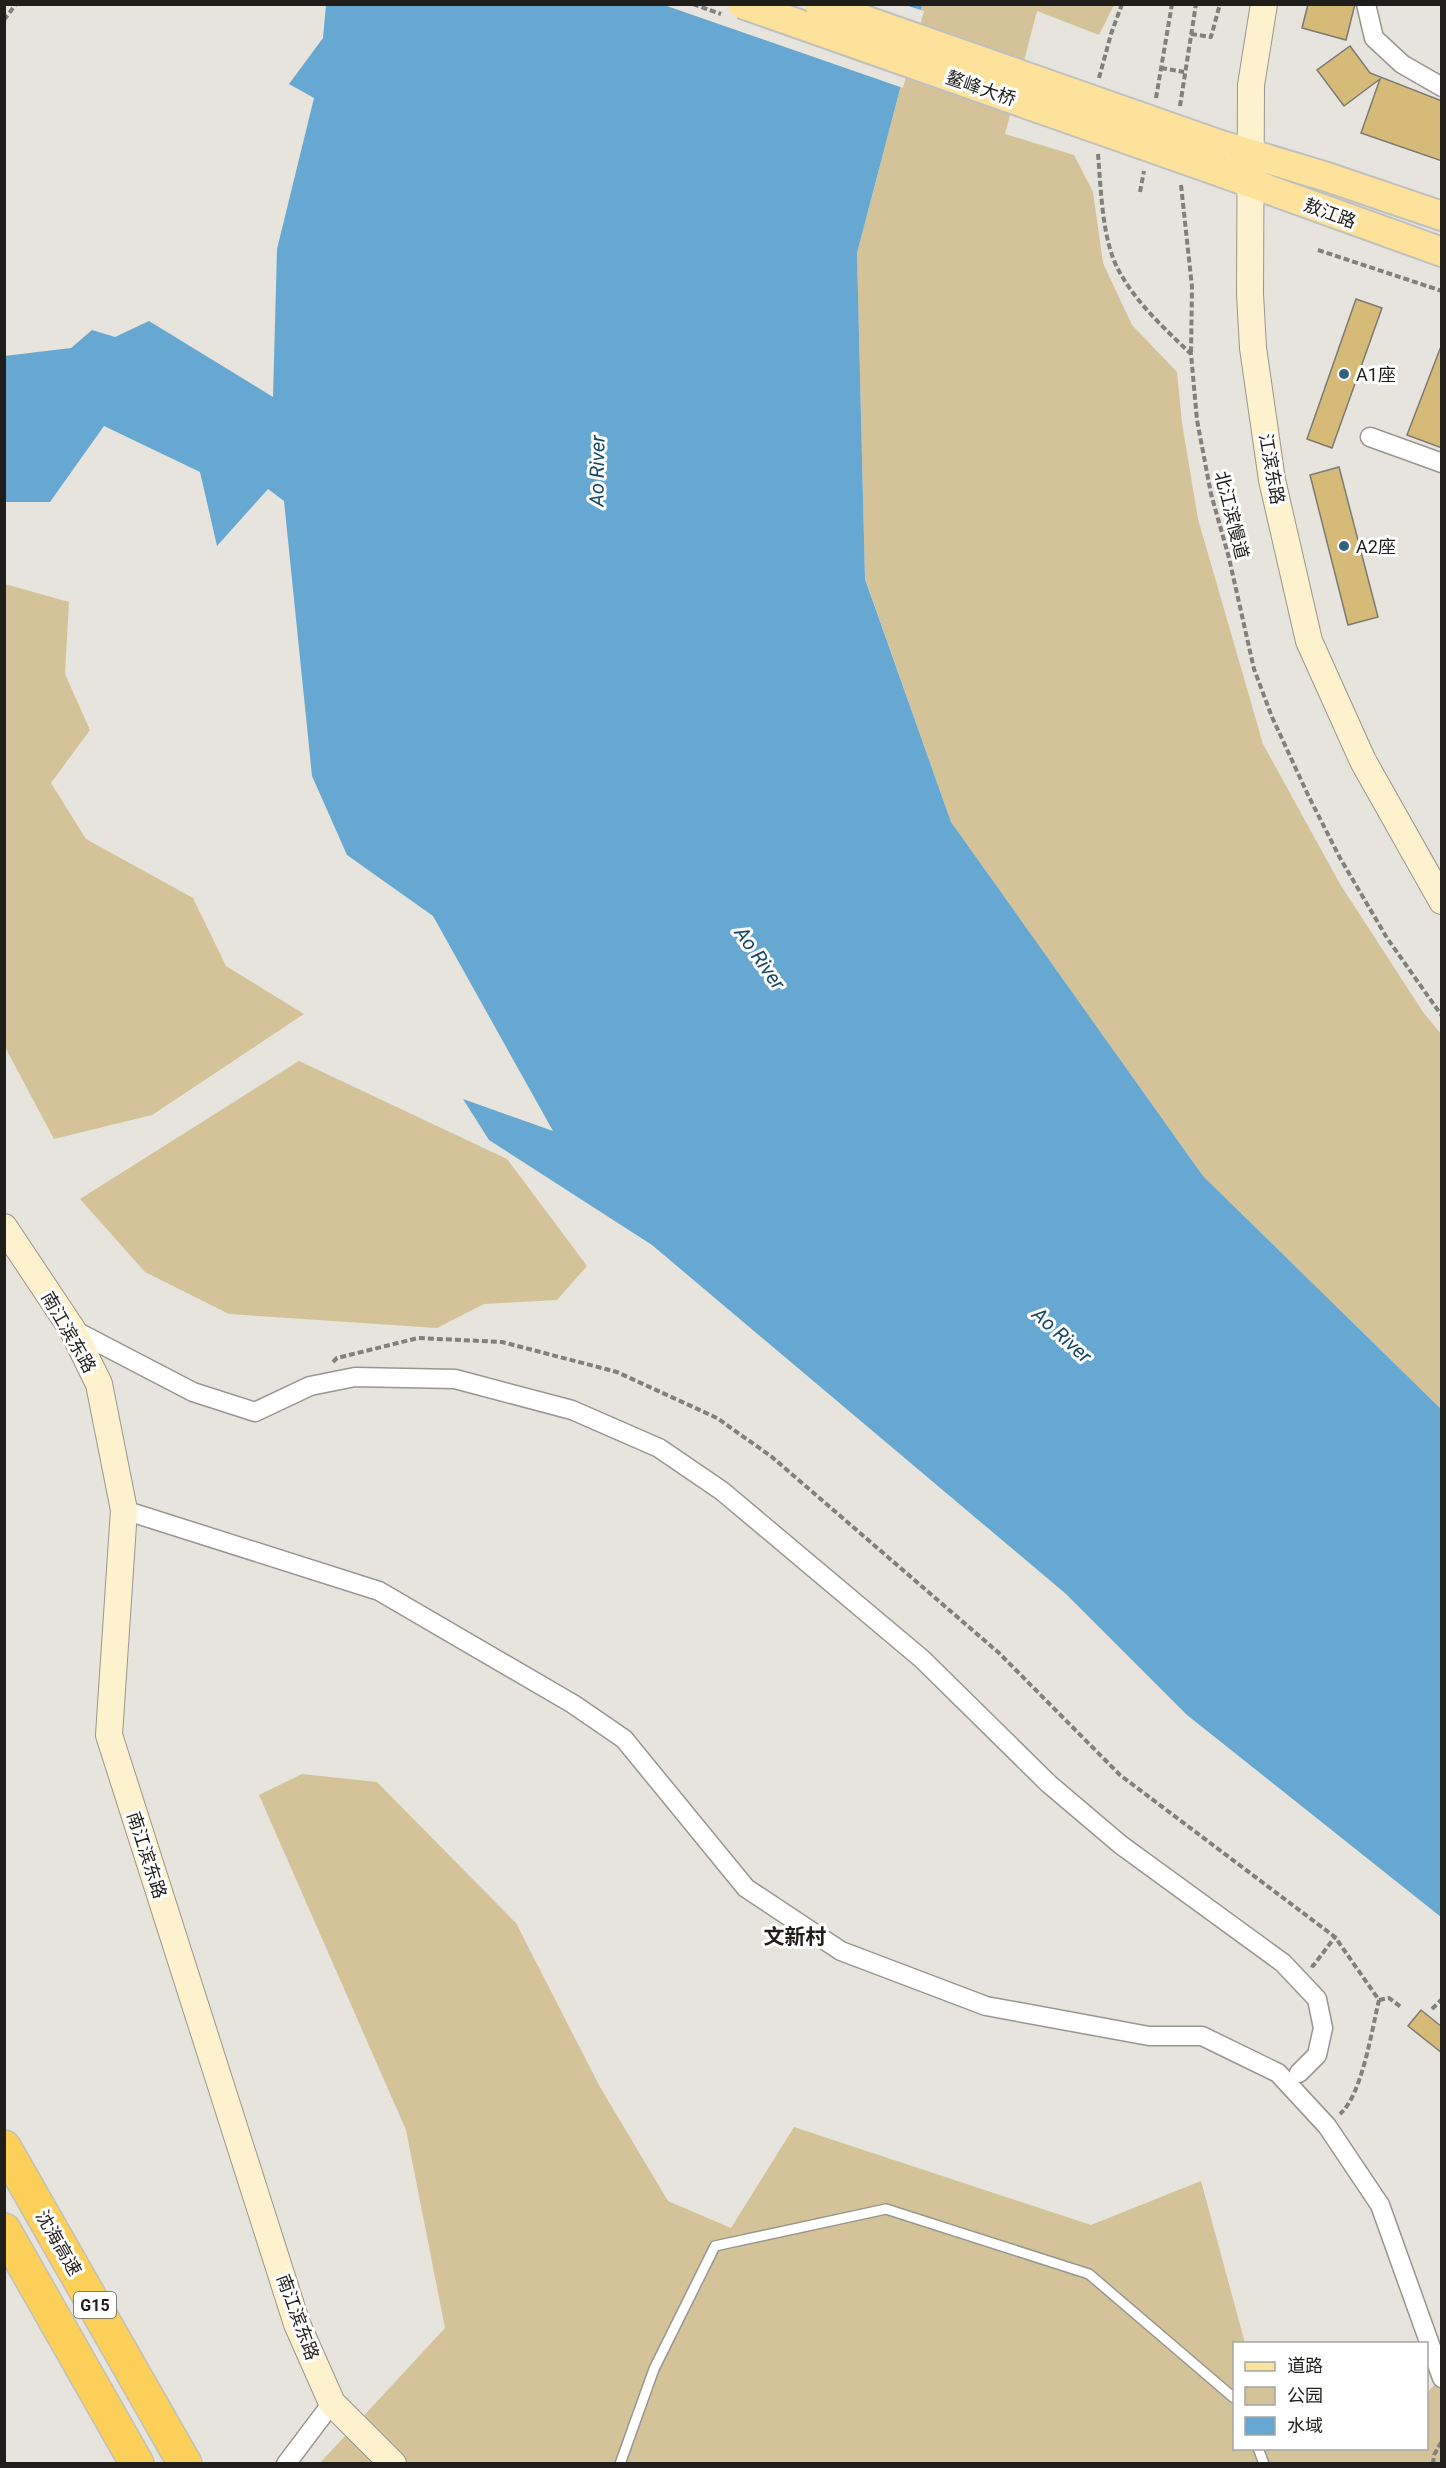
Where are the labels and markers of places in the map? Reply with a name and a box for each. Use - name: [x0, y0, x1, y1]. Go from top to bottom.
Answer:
- place label: A1座: [1356, 364, 1396, 385]
- marker: A1座: [1337, 367, 1351, 381]
- place label: A2座: [1356, 536, 1396, 557]
- marker: A2座: [1337, 539, 1351, 553]

